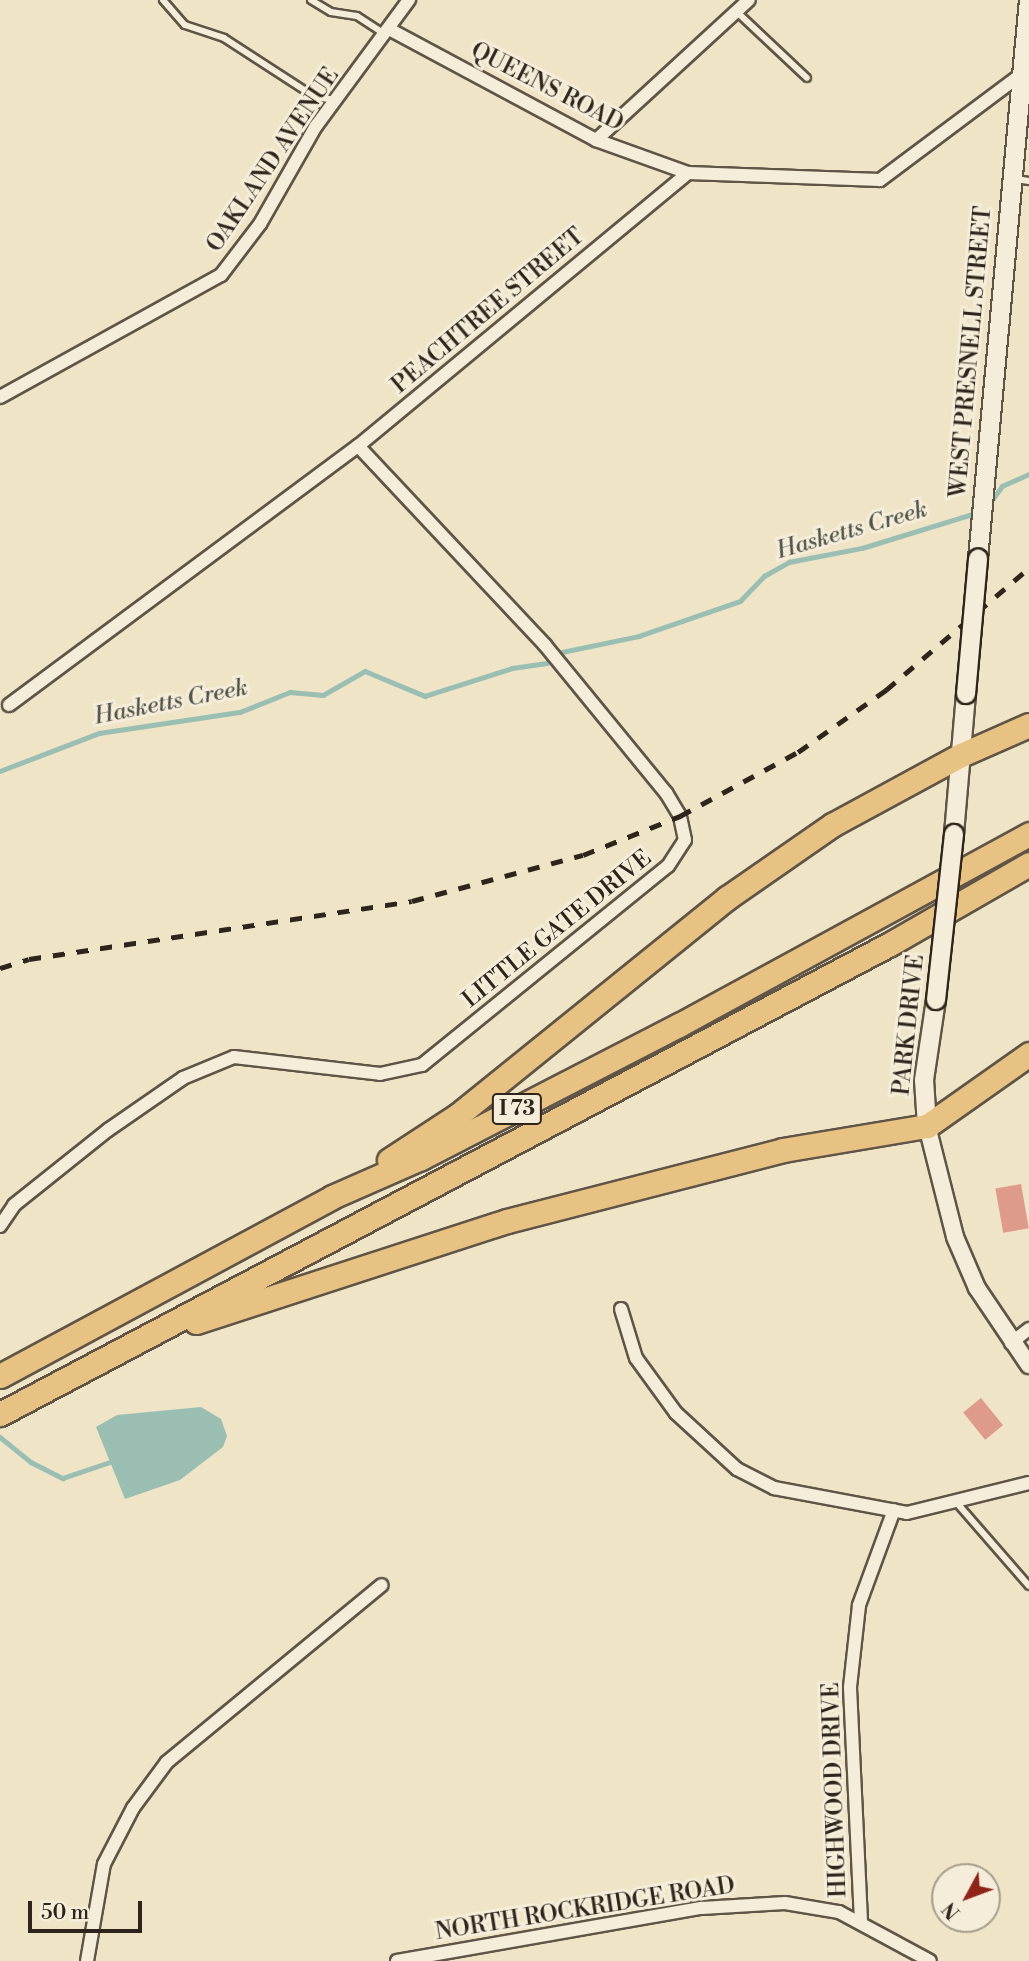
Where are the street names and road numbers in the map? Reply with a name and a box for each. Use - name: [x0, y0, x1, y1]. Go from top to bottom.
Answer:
- street label: QUEENS ROAD: [466, 37, 628, 137]
- street label: OAKLAND AVENUE: [201, 63, 345, 257]
- street label: WEST PRESNELL STREET: [944, 205, 998, 499]
- street label: PEACHTREE STREET: [386, 223, 590, 399]
- street label: LITTLE GATE DRIVE: [457, 844, 657, 1014]
- street label: PARK DRIVE: [888, 953, 930, 1097]
- road number: I 73: [491, 1092, 543, 1126]
- street label: HIGHWOOD DRIVE: [817, 1682, 853, 1898]
- street label: NORTH ROCKRIDGE ROAD: [433, 1872, 737, 1946]

